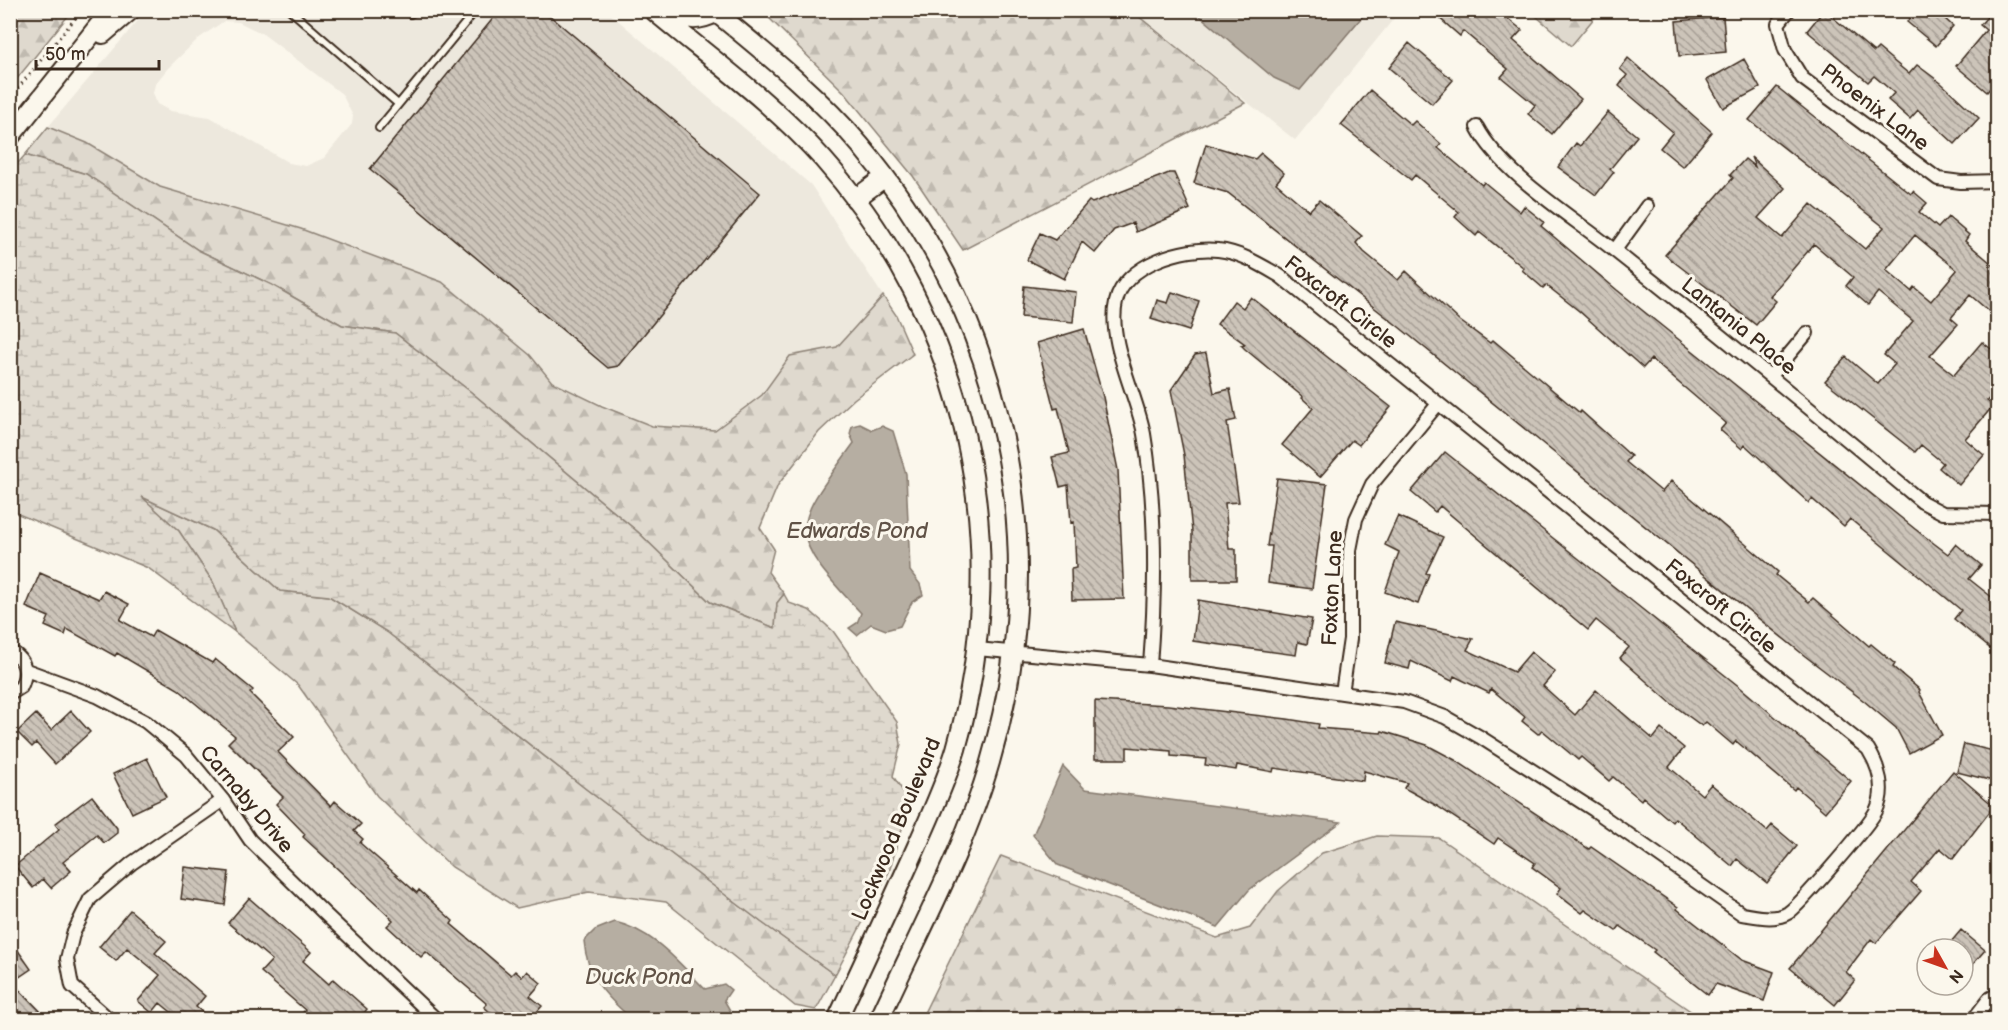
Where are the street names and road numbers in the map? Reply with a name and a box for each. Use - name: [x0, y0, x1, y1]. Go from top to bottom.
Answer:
- street label: Phoenix Lane: [1816, 59, 1934, 156]
- street label: Foxcroft Circle: [1279, 251, 1402, 354]
- street label: Lantania Place: [1676, 272, 1801, 380]
- street label: Foxton Lane: [1317, 530, 1348, 647]
- street label: Foxcroft Circle: [1660, 554, 1781, 659]
- street label: Lockwood Boulevard: [847, 734, 946, 924]
- street label: Carnaby Drive: [194, 740, 299, 858]

